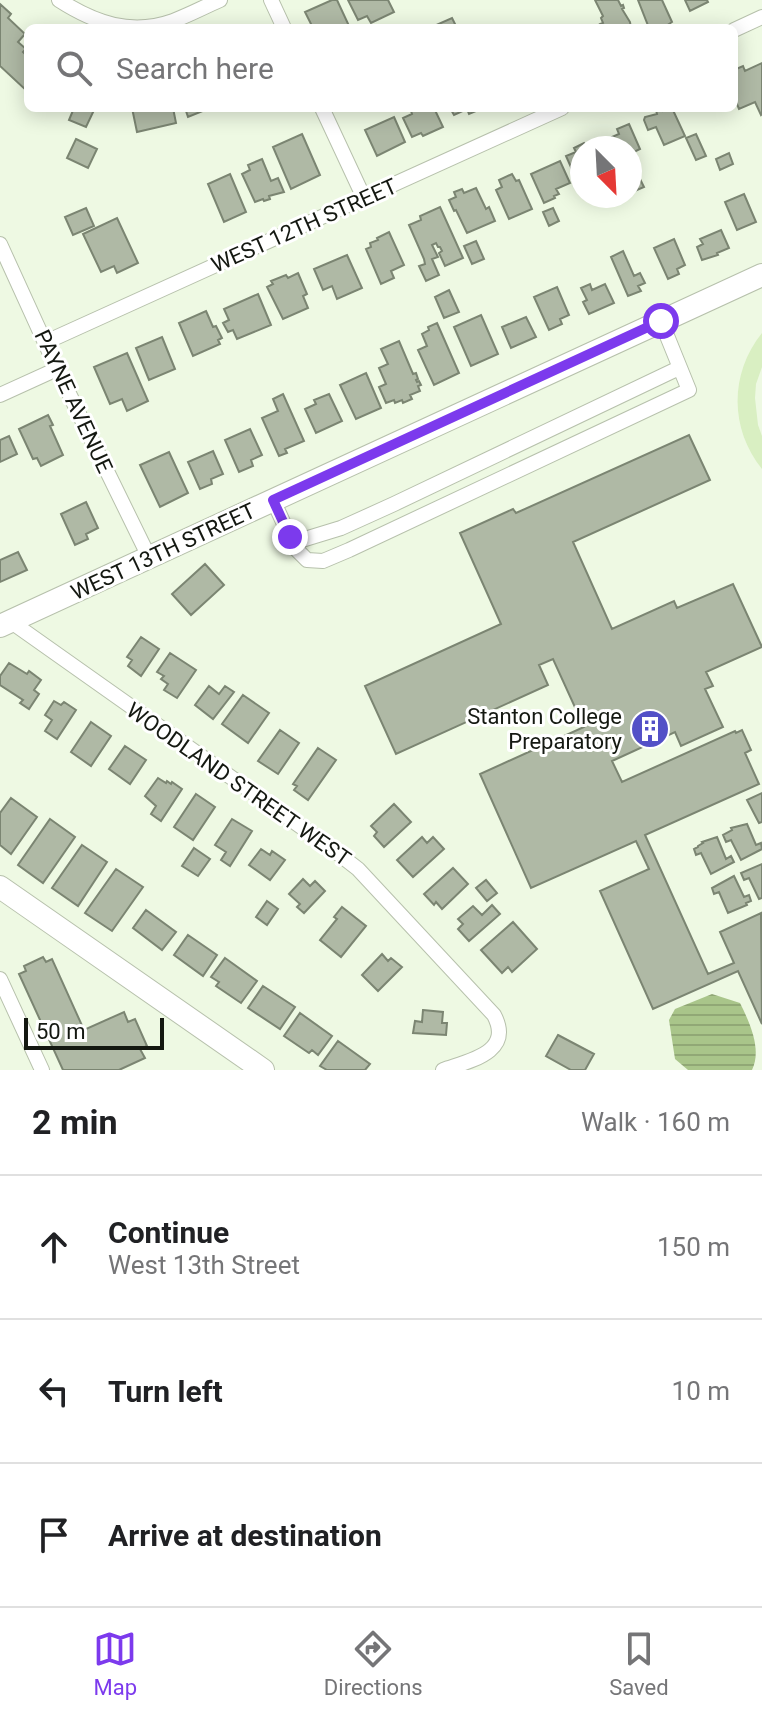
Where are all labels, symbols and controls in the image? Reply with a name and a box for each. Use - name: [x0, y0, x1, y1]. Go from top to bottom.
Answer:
- search box: [24, 24, 738, 112]
- icon: search: [52, 46, 96, 90]
- text: Search here: [116, 51, 274, 86]
- north arrow: [570, 136, 642, 208]
- street label: WEST 12TH STREET: [208, 173, 401, 278]
- route start: [643, 303, 679, 339]
- street label: PAYNE AVENUE: [29, 326, 118, 477]
- street label: WEST 13TH STREET: [67, 498, 259, 605]
- route end: [272, 519, 308, 555]
- street label: WOODLAND STREET WEST: [122, 697, 355, 871]
- place label: Stanton College Preparatory: [467, 704, 623, 754]
- building icon: Stanton College Preparatory: [629, 708, 671, 750]
- scale bar: [24, 1014, 164, 1050]
- text: 50 m: [36, 1019, 85, 1044]
- text: 2 min: [32, 1102, 117, 1142]
- text: Walk · 160 m: [581, 1107, 730, 1137]
- text: Continue: [108, 1215, 229, 1250]
- icon: ahead: [32, 1225, 76, 1269]
- text: 150 m: [657, 1232, 730, 1262]
- text: West 13th Street: [108, 1250, 300, 1280]
- icon: left: [32, 1369, 76, 1413]
- text: Turn left: [108, 1374, 223, 1409]
- text: 10 m: [672, 1376, 730, 1406]
- icon: arrive: [32, 1513, 76, 1557]
- text: Arrive at destination: [108, 1518, 382, 1553]
- tab: Map: [93, 1627, 137, 1700]
- tab: Directions: [324, 1627, 423, 1700]
- tab: Saved: [609, 1627, 669, 1700]

